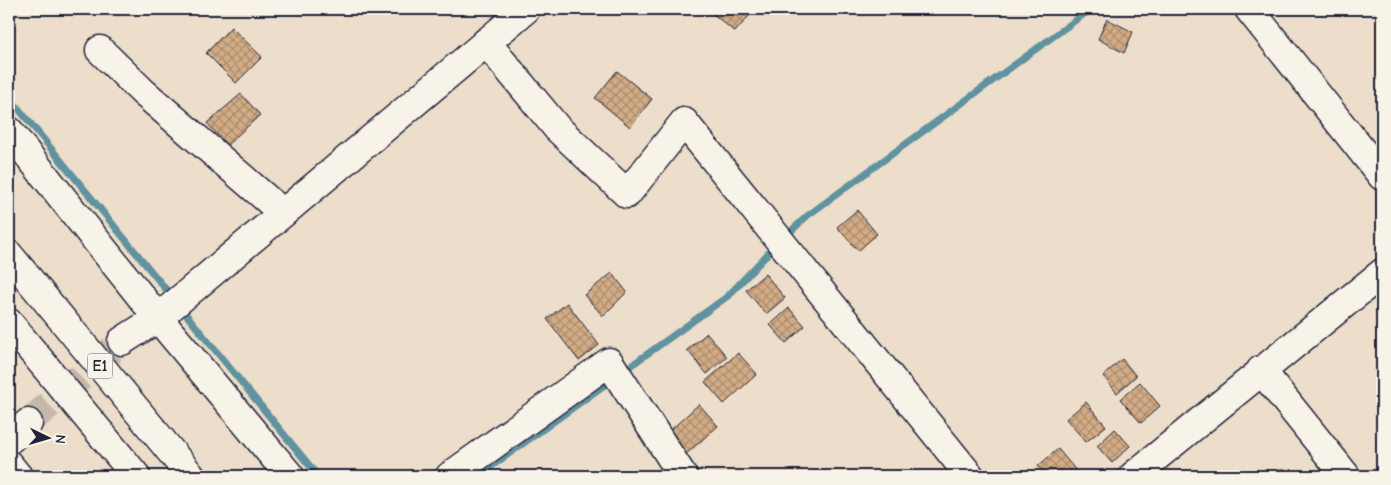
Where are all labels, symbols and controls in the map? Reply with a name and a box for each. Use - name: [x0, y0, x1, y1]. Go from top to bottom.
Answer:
- road number: E1: [88, 354, 112, 378]
- north arrow: [22, 412, 72, 462]
- text: N: [52, 434, 69, 444]

